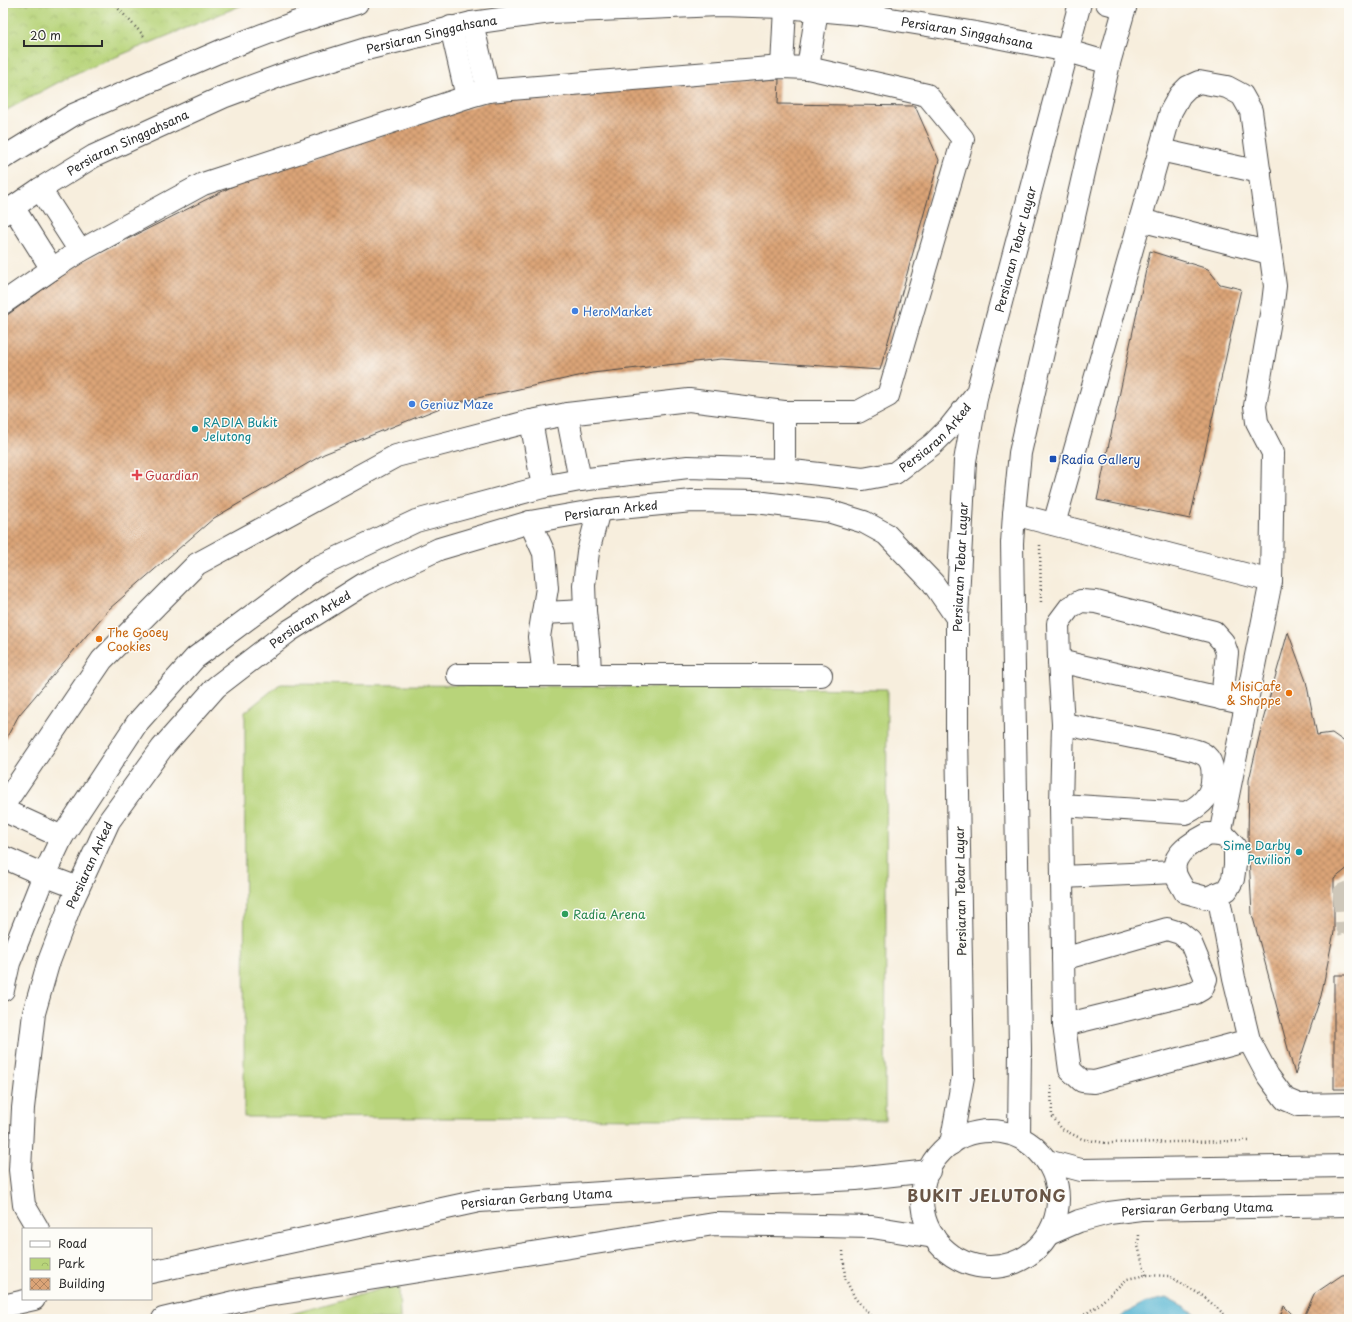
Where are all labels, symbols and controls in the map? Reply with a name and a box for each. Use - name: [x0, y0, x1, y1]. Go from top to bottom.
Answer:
- street label: Persiaran Singgahsana: [364, 11, 499, 58]
- street label: Persiaran Singgahsana: [900, 12, 1035, 53]
- scale bar: [24, 22, 102, 48]
- text: 20 m: [30, 26, 61, 44]
- street label: Persiaran Singgahsana: [63, 105, 192, 180]
- street label: Persiaran Tebar Layar: [990, 184, 1040, 314]
- place label: HeroMarket: [583, 302, 652, 320]
- marker: HeroMarket: [570, 306, 580, 316]
- place label: Geniuz Maze: [420, 395, 493, 413]
- marker: Geniuz Maze: [407, 399, 417, 409]
- street label: Persiaran Arked: [895, 399, 975, 476]
- place label: RADIA Bukit Jelutong: [203, 413, 278, 445]
- marker: RADIA Bukit Jelutong: [190, 424, 200, 434]
- place label: Radia Gallery: [1061, 450, 1140, 468]
- marker: Radia Gallery: [1048, 454, 1058, 464]
- place label: Guardian: [145, 466, 199, 484]
- marker: Guardian: [132, 470, 142, 480]
- street label: Persiaran Arked: [563, 495, 659, 525]
- street label: Persiaran Tebar Layar: [948, 501, 972, 632]
- street label: Persiaran Arked: [265, 586, 354, 652]
- place label: The Gooey Cookies: [107, 623, 169, 655]
- marker: The Gooey Cookies: [94, 634, 104, 644]
- place label: MisiCafe & Shoppe: [1227, 677, 1281, 709]
- marker: MisiCafe & Shoppe: [1284, 688, 1294, 698]
- street label: Persiaran Arked: [61, 818, 117, 911]
- street label: Persiaran Tebar Layar: [950, 825, 970, 956]
- place label: Sime Darby Pavilion: [1223, 836, 1291, 868]
- marker: Sime Darby Pavilion: [1294, 847, 1304, 857]
- place label: Radia Arena: [573, 905, 646, 923]
- marker: Radia Arena: [560, 909, 570, 919]
- street label: Persiaran Gerbang Utama: [459, 1183, 613, 1214]
- district label: BUKIT JELUTONG: [907, 1183, 1067, 1207]
- street label: Persiaran Gerbang Utama: [1120, 1197, 1274, 1220]
- legend: [22, 1228, 152, 1300]
- text: Road: [58, 1234, 87, 1252]
- text: Park: [58, 1254, 85, 1272]
- text: Building: [58, 1274, 105, 1292]

